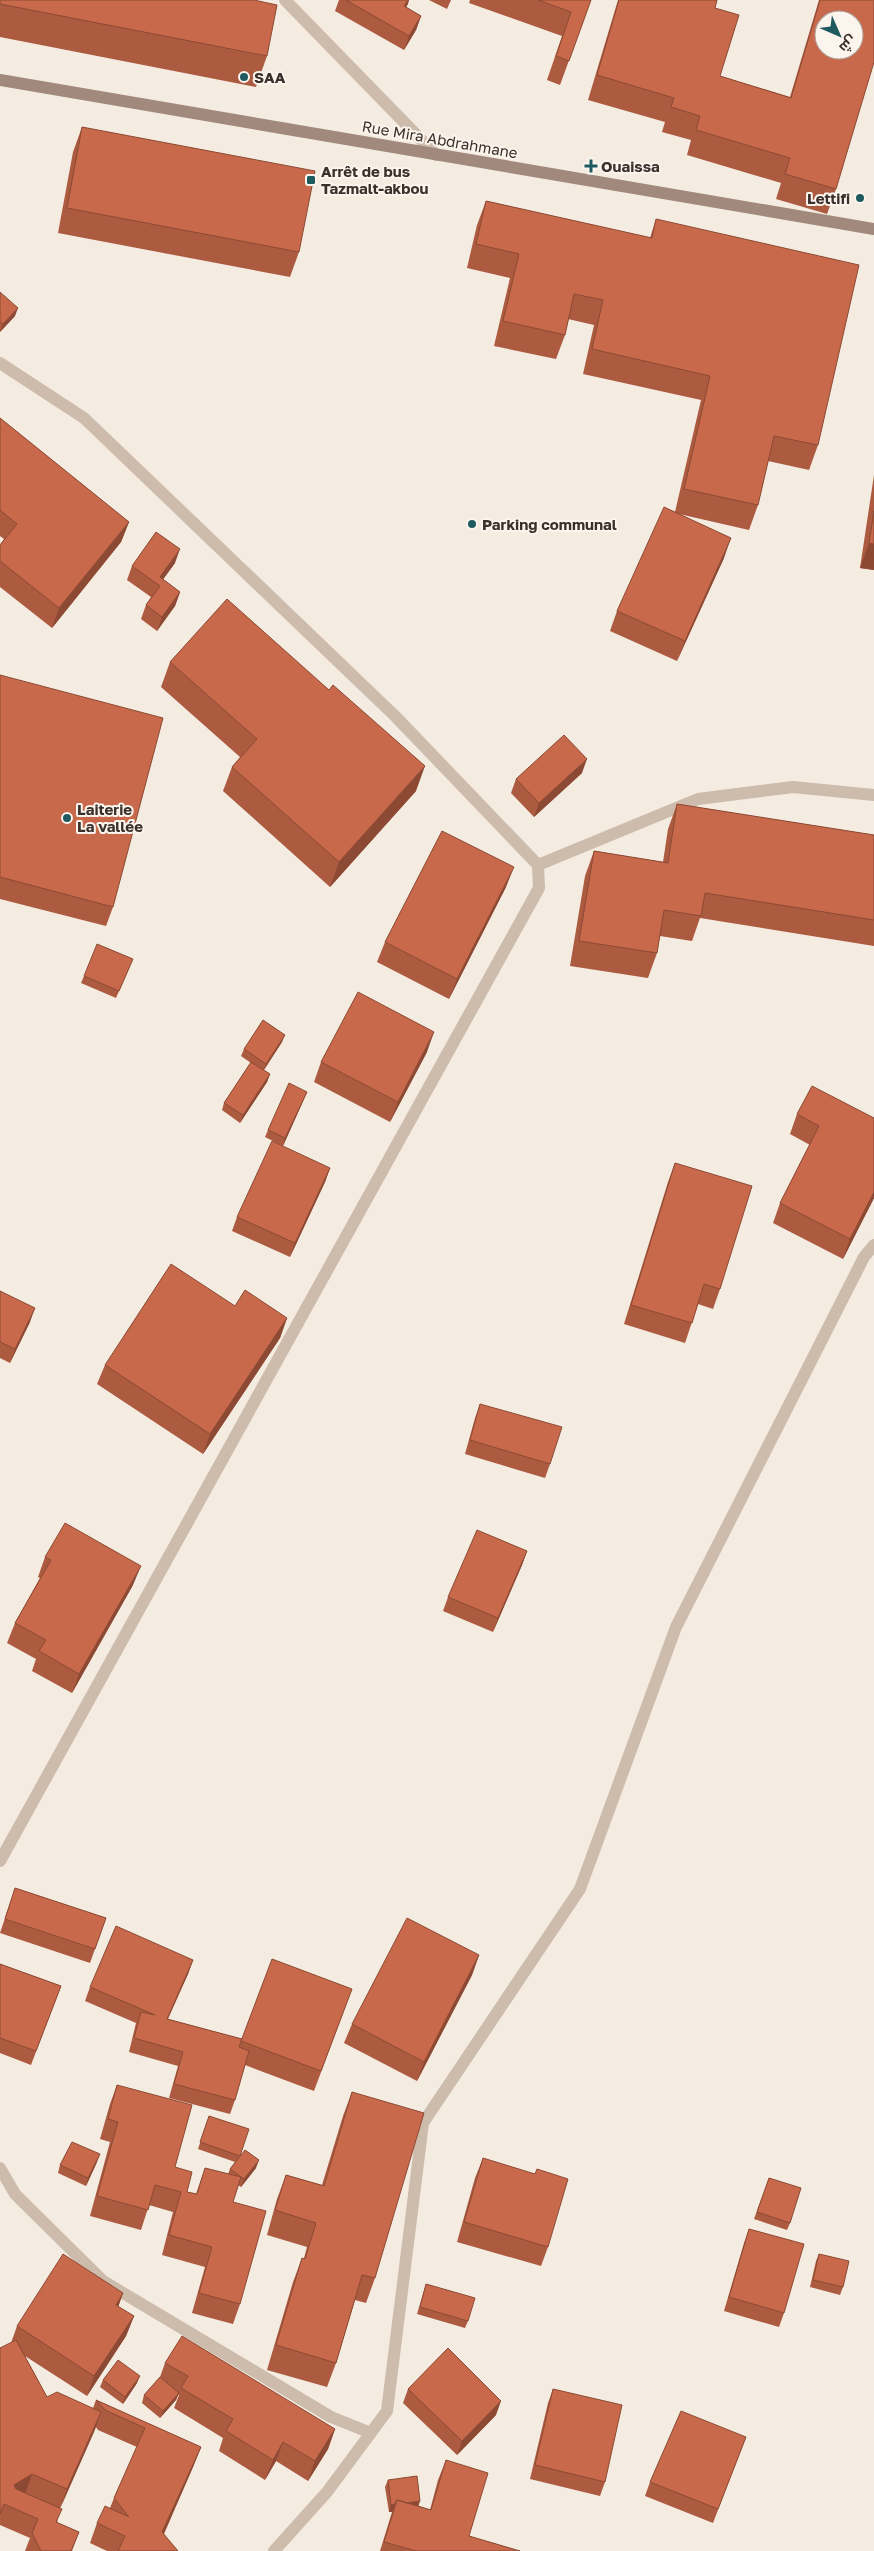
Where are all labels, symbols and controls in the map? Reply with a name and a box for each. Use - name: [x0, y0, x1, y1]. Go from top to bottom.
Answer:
- north arrow: [814, 10, 864, 60]
- text: ش: [835, 31, 861, 57]
- place label: SAA: [254, 68, 286, 86]
- marker: SAA: [238, 71, 250, 83]
- street label: Rue Mira Abdrahmane: [361, 116, 520, 162]
- place label: Ouaissa: [601, 157, 660, 175]
- marker: Ouaissa: [585, 160, 597, 172]
- place label: Arrêt de bus Tazmalt-akbou: [321, 162, 429, 197]
- marker: Arrêt de bus Tazmalt-akbou: [305, 174, 317, 186]
- place label: Lettifi: [807, 189, 850, 207]
- marker: Lettifi: [854, 192, 866, 204]
- place label: Parking communal: [482, 515, 617, 533]
- marker: Parking communal: [466, 518, 478, 530]
- place label: Laiterie La vallée: [77, 800, 143, 835]
- marker: Laiterie La vallée: [61, 812, 73, 824]

